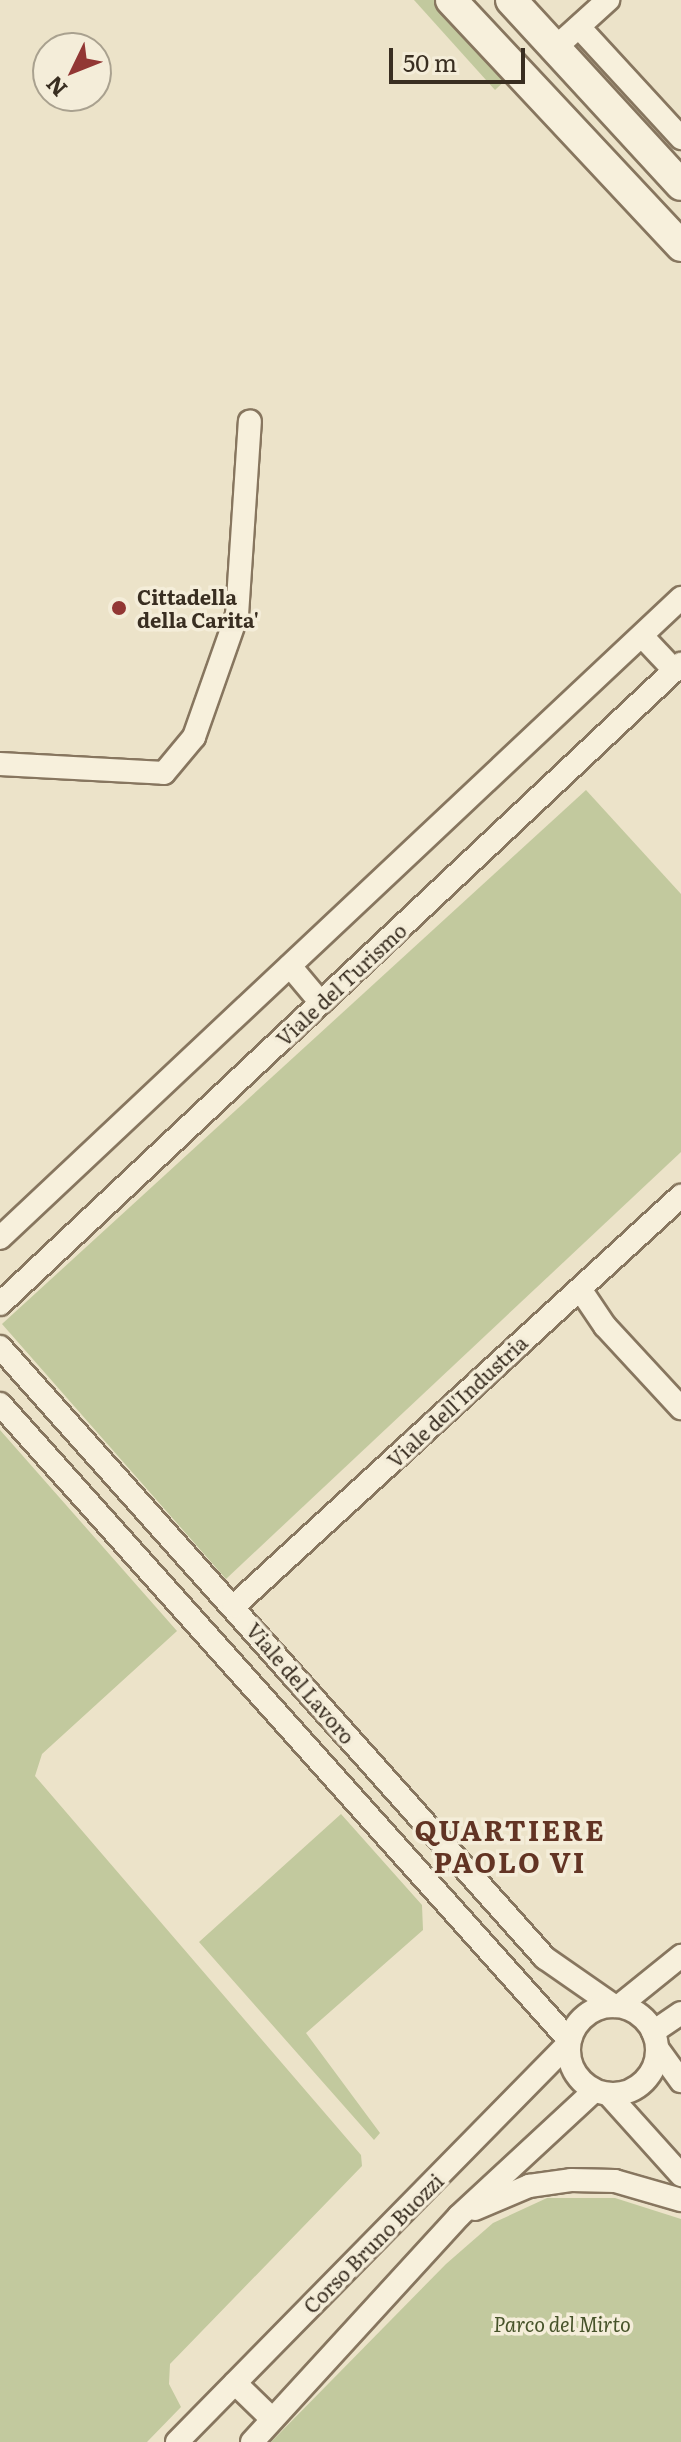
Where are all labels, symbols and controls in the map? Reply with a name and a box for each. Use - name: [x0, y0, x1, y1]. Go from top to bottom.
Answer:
- north arrow: [32, 32, 112, 112]
- scale bar: [393, 32, 529, 82]
- text: 50 m: [403, 44, 457, 79]
- text: N: [37, 69, 74, 105]
- place label: Cittadella della Carita': [137, 584, 259, 631]
- marker: Cittadella della Carita': [108, 597, 130, 619]
- street label: Viale del Turismo: [271, 918, 411, 1050]
- street label: Viale dell'Industria: [382, 1330, 532, 1472]
- street label: Viale del Lavoro: [242, 1618, 360, 1748]
- district label: QUARTIERE PAOLO VI: [414, 1812, 606, 1878]
- street label: Corso Bruno Buozzi: [298, 2168, 448, 2318]
- park label: Parco del Mirto: [493, 2311, 631, 2335]

